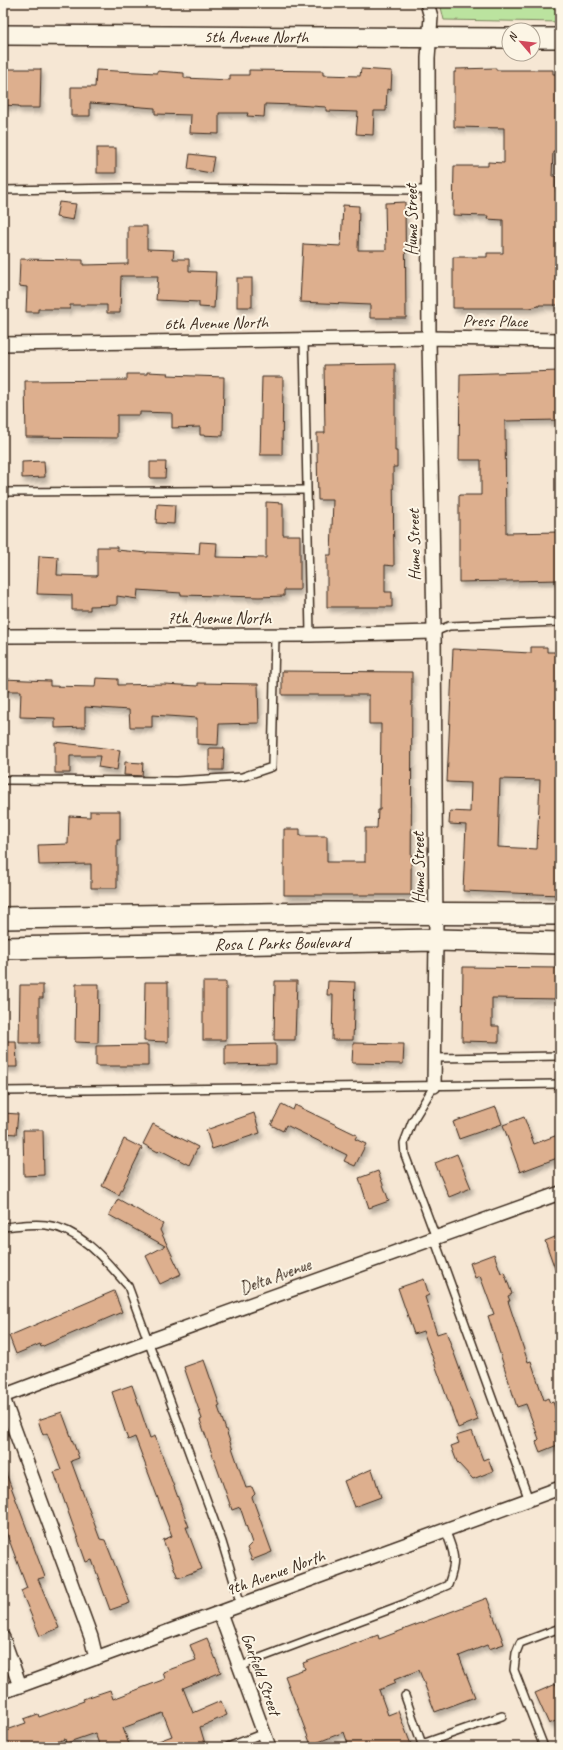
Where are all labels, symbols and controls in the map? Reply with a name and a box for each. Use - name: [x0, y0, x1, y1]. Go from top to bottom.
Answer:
- north arrow: [501, 22, 541, 62]
- street label: 5th Avenue North: [204, 26, 309, 47]
- text: N: [504, 29, 521, 44]
- street label: Hume Street: [401, 182, 422, 256]
- street label: Press Place: [463, 310, 529, 332]
- street label: 6th Avenue North: [164, 312, 269, 334]
- street label: Hume Street: [403, 507, 425, 581]
- street label: 7th Avenue North: [167, 608, 272, 629]
- street label: Hume Street: [408, 830, 429, 904]
- street label: Rosa L Parks Boulevard: [214, 931, 352, 955]
- street label: Delta Avenue: [237, 1253, 315, 1299]
- street label: 9th Avenue North: [222, 1545, 329, 1601]
- street label: Garfield Street: [236, 1630, 286, 1720]

